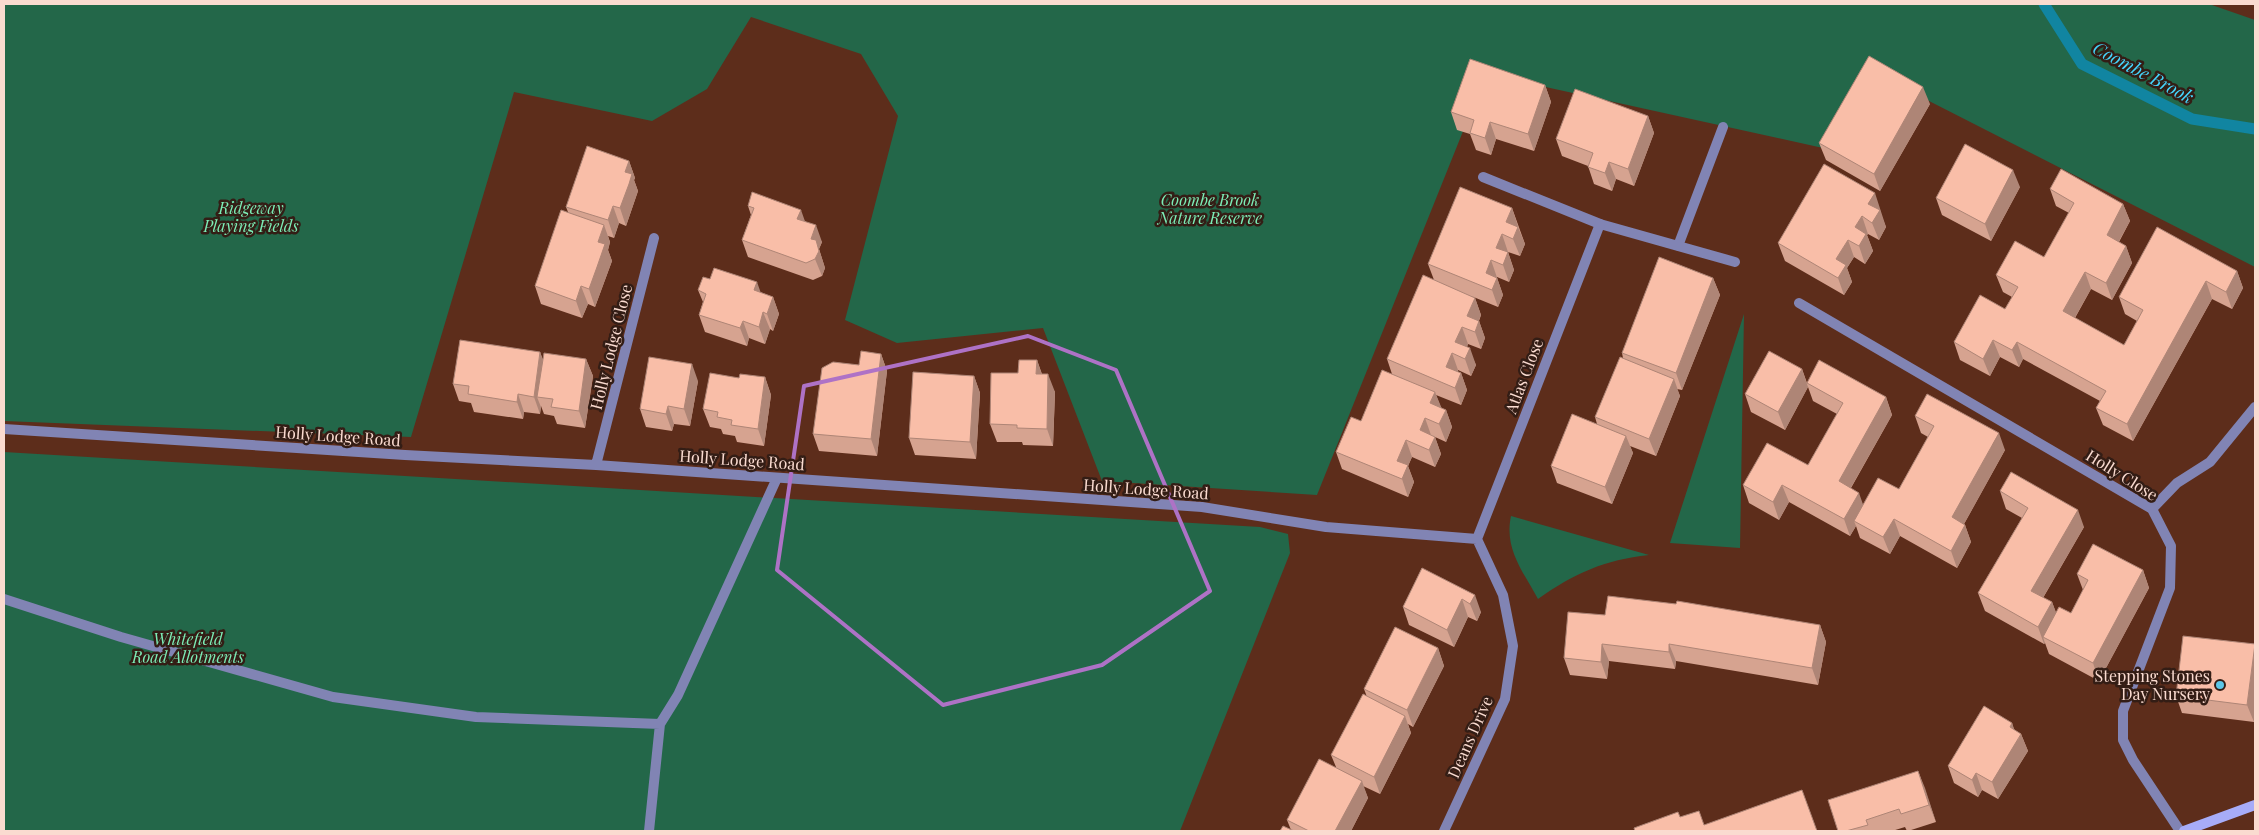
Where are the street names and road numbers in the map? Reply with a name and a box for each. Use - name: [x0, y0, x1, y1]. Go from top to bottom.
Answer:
- street label: Holly Lodge Close: [585, 282, 636, 412]
- street label: Atlas Close: [1499, 335, 1547, 417]
- street label: Holly Lodge Road: [275, 421, 401, 450]
- street label: Holly Close: [2083, 444, 2162, 505]
- street label: Holly Lodge Road: [679, 445, 805, 474]
- street label: Holly Lodge Road: [1083, 474, 1209, 503]
- street label: Deans Drive: [1442, 693, 1497, 781]

